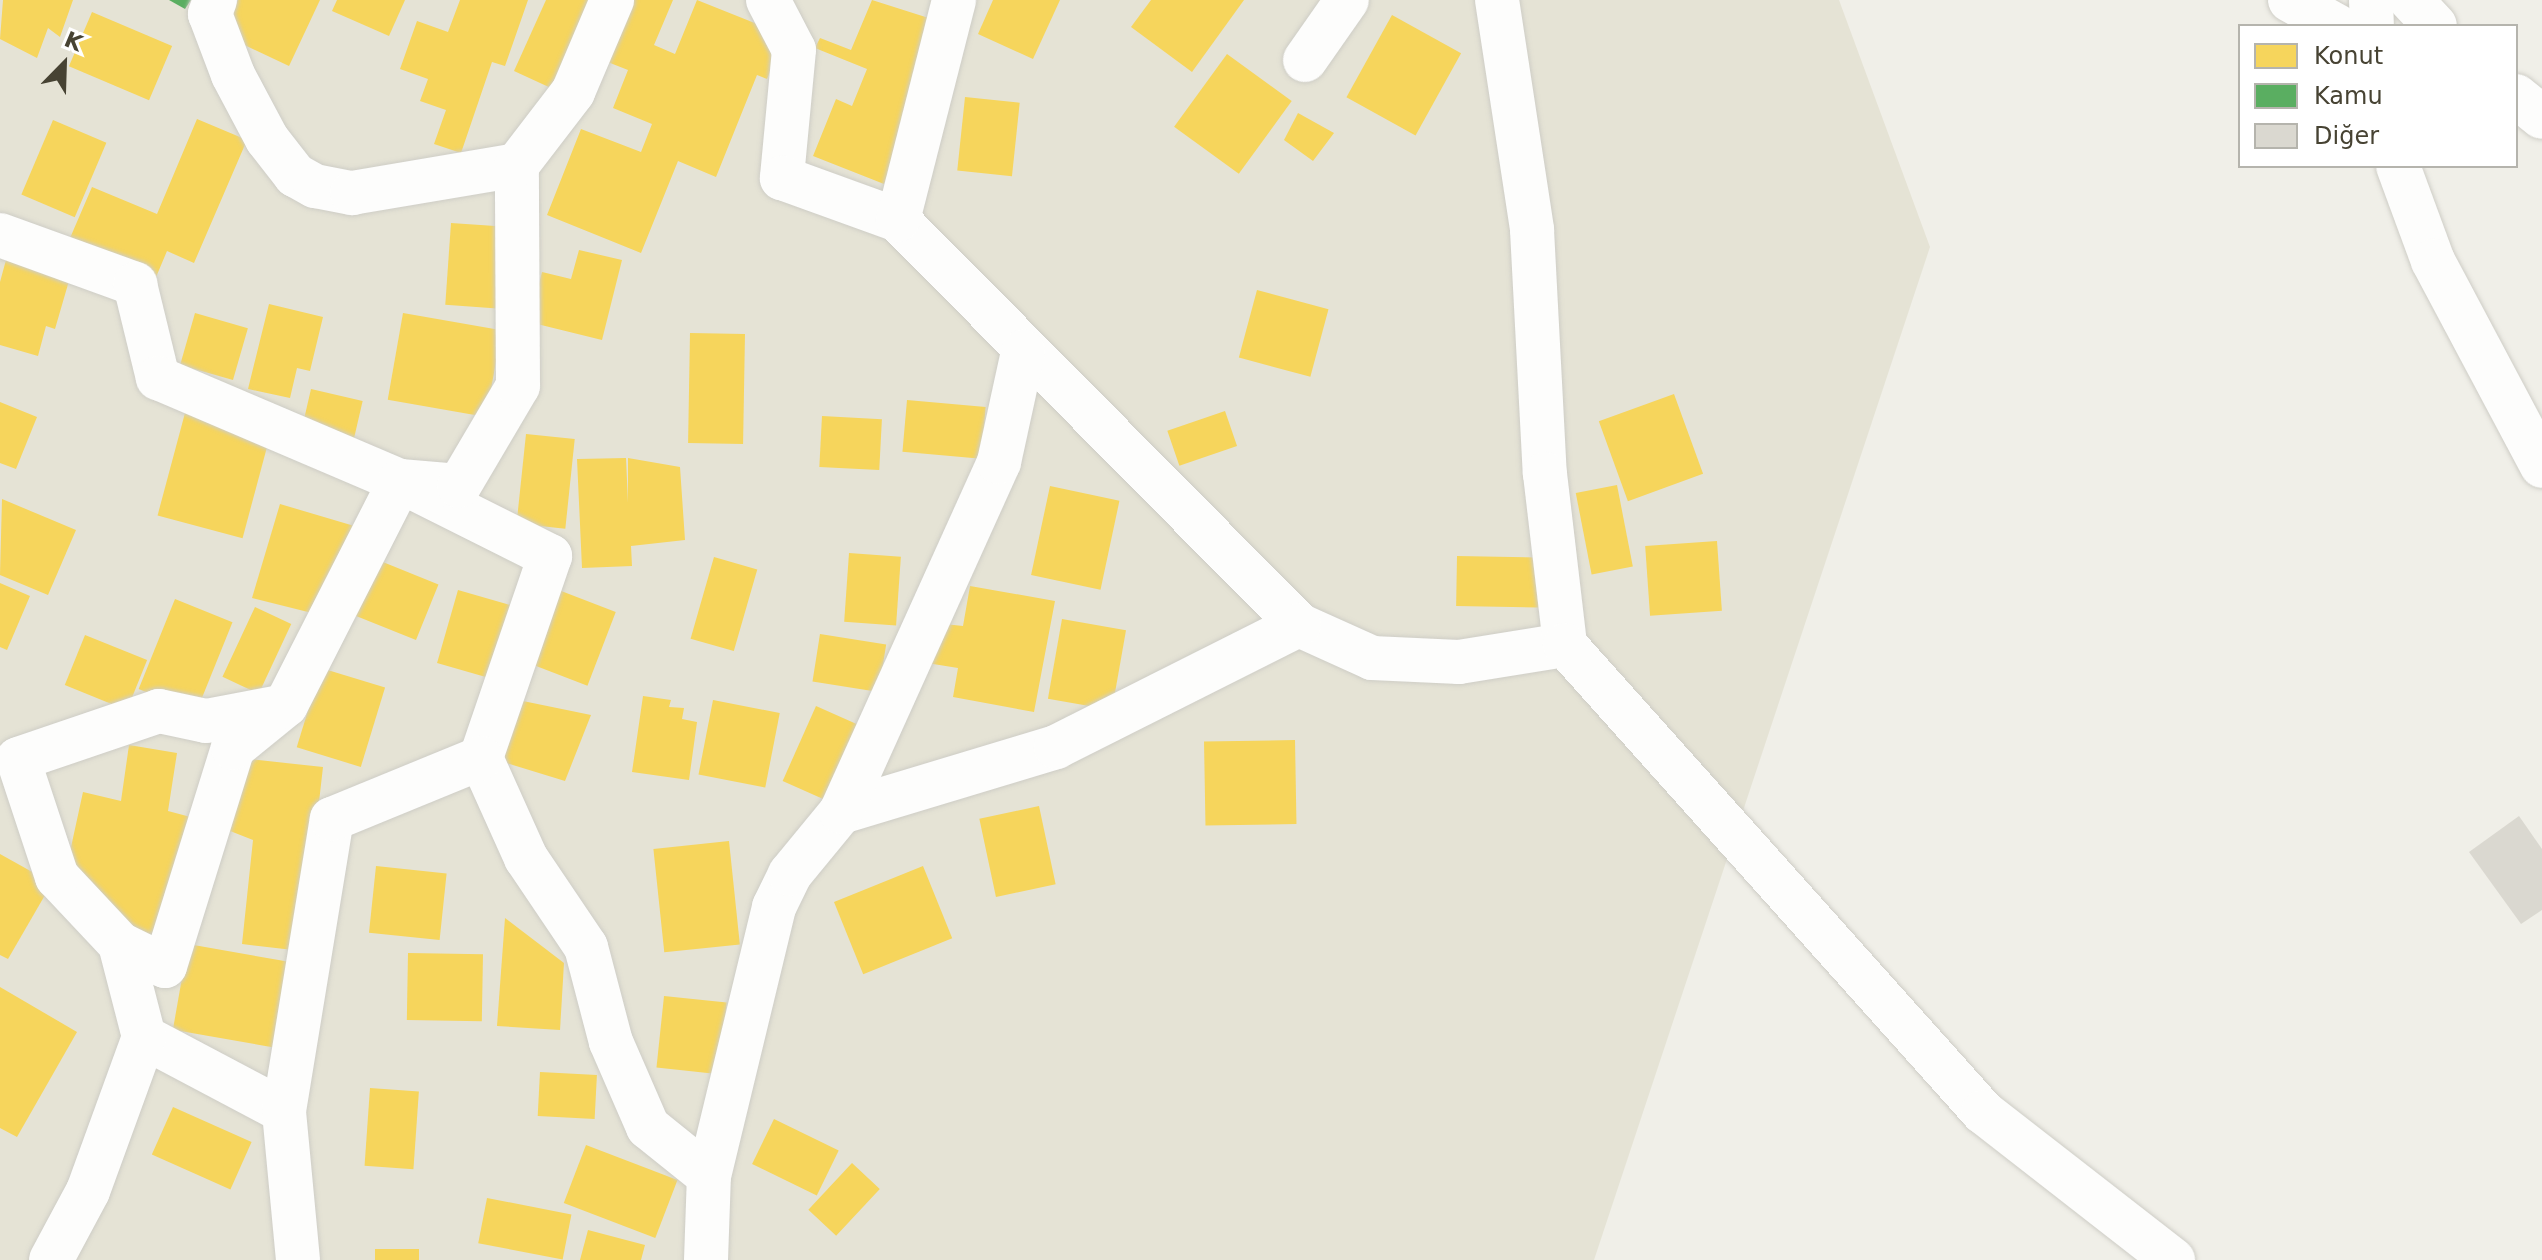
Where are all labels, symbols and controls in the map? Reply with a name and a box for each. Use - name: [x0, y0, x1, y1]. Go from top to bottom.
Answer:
- north arrow: [24, 24, 104, 104]
- legend: [2238, 24, 2518, 168]
- text: K: [61, 27, 86, 56]
- text: Konut: [2314, 42, 2383, 70]
- text: Kamu: [2314, 82, 2383, 110]
- text: Diğer: [2314, 122, 2379, 150]

